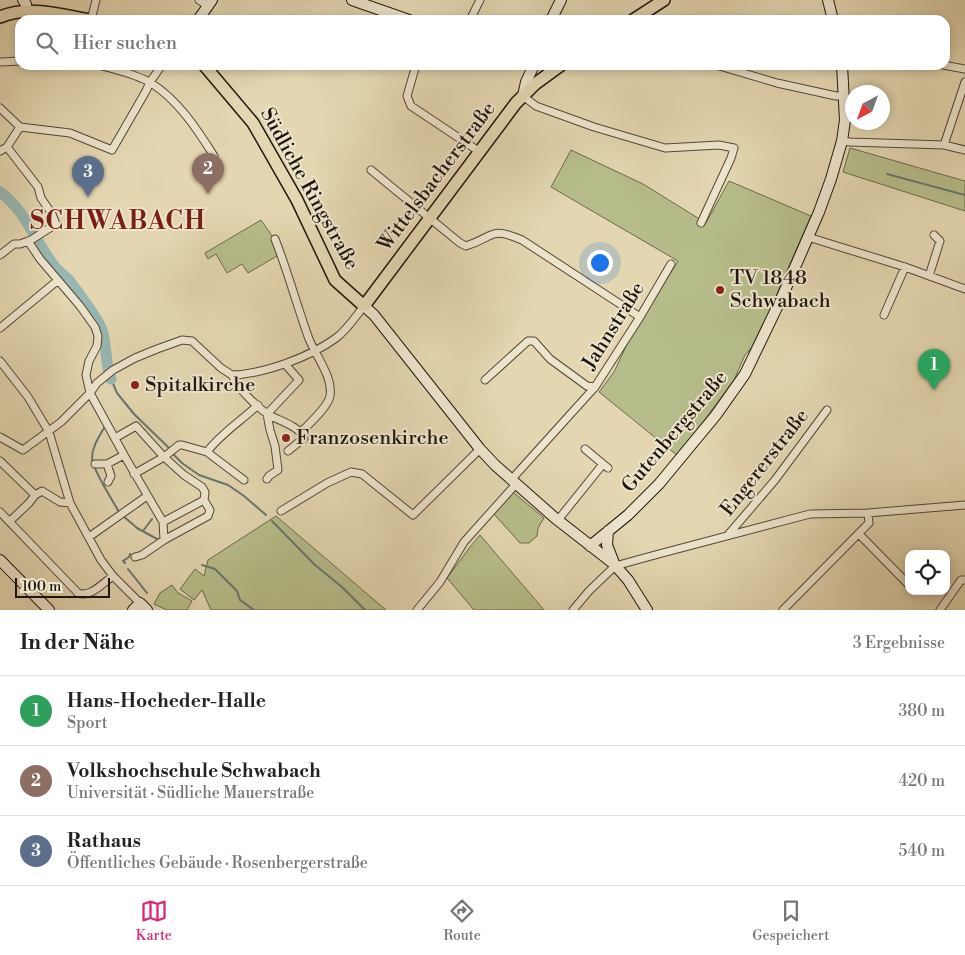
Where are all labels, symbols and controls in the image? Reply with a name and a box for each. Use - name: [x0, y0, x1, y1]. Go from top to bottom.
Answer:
- search box: [15, 15, 950, 70]
- icon: search: [33, 29, 61, 57]
- text: Hier suchen: [73, 31, 177, 55]
- north arrow: [845, 85, 890, 130]
- street label: Wittelsbacherstraße: [372, 97, 501, 257]
- street label: Südliche Ringstraße: [254, 104, 364, 274]
- pin: 2: [192, 153, 224, 194]
- pin: 3: [72, 156, 104, 197]
- district label: SCHWABACH: [30, 206, 206, 237]
- your location: [587, 250, 613, 276]
- place label: TV 1848 Schwabach: [730, 266, 831, 314]
- street label: Jahnstraße: [577, 278, 651, 375]
- marker: TV 1848 Schwabach: [714, 284, 726, 296]
- pin: 1: [918, 349, 950, 390]
- street label: Gutenbergstraße: [617, 366, 733, 498]
- place label: Spitalkirche: [145, 373, 255, 398]
- marker: Spitalkirche: [129, 379, 141, 391]
- street label: Engererstraße: [715, 404, 815, 522]
- place label: Franzosenkirche: [296, 426, 449, 451]
- marker: Franzosenkirche: [280, 432, 292, 444]
- map controls: [905, 550, 950, 595]
- button: locate: [905, 550, 950, 595]
- scale bar: [15, 575, 110, 598]
- text: 100 m: [22, 578, 61, 596]
- text: In der Nähe: [20, 630, 135, 656]
- text: 3 Ergebnisse: [853, 633, 945, 653]
- text: Hans-Hocheder-Halle: [67, 689, 266, 713]
- text: 1: [32, 701, 40, 721]
- text: 380 m: [898, 701, 945, 721]
- text: Sport: [67, 713, 107, 733]
- text: Volkshochschule Schwabach: [67, 759, 321, 783]
- text: 2: [31, 771, 41, 791]
- text: 420 m: [898, 771, 945, 791]
- text: Universität · Südliche Mauerstraße: [67, 783, 314, 803]
- text: Rathaus: [67, 829, 141, 853]
- text: 3: [31, 841, 41, 861]
- text: 540 m: [898, 841, 945, 861]
- text: Öffentliches Gebäude · Rosenbergerstraße: [67, 853, 368, 873]
- tab: Karte: [136, 897, 172, 945]
- tab: Route: [443, 897, 481, 945]
- tab: Gespeichert: [752, 897, 829, 945]

